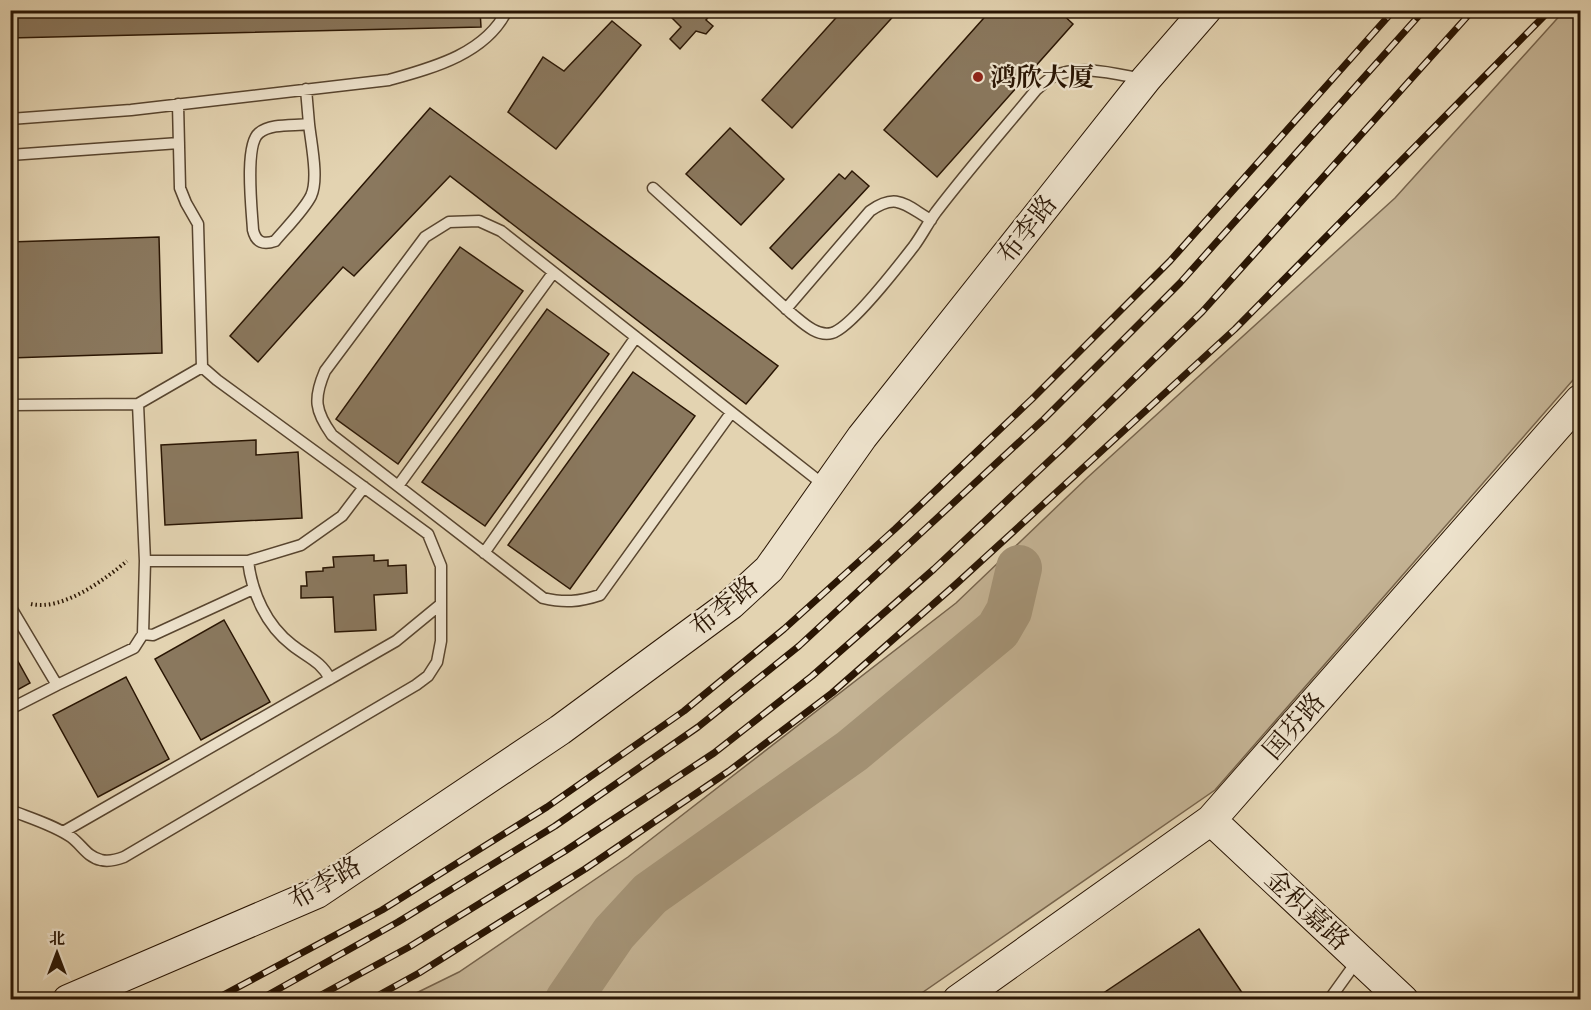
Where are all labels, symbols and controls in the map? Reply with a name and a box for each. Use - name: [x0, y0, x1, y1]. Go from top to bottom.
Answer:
- place label: 鸿欣大厦: [990, 60, 1094, 95]
- marker: 鸿欣大厦: [971, 70, 985, 84]
- street label: 布李路: [989, 187, 1065, 271]
- street label: 布李路: [683, 568, 765, 644]
- street label: 国芬路: [1255, 685, 1333, 767]
- street label: 布李路: [282, 848, 368, 918]
- street label: 金积嘉路: [1257, 862, 1357, 958]
- north arrow: [27, 923, 87, 983]
- text: 北: [49, 928, 65, 950]

